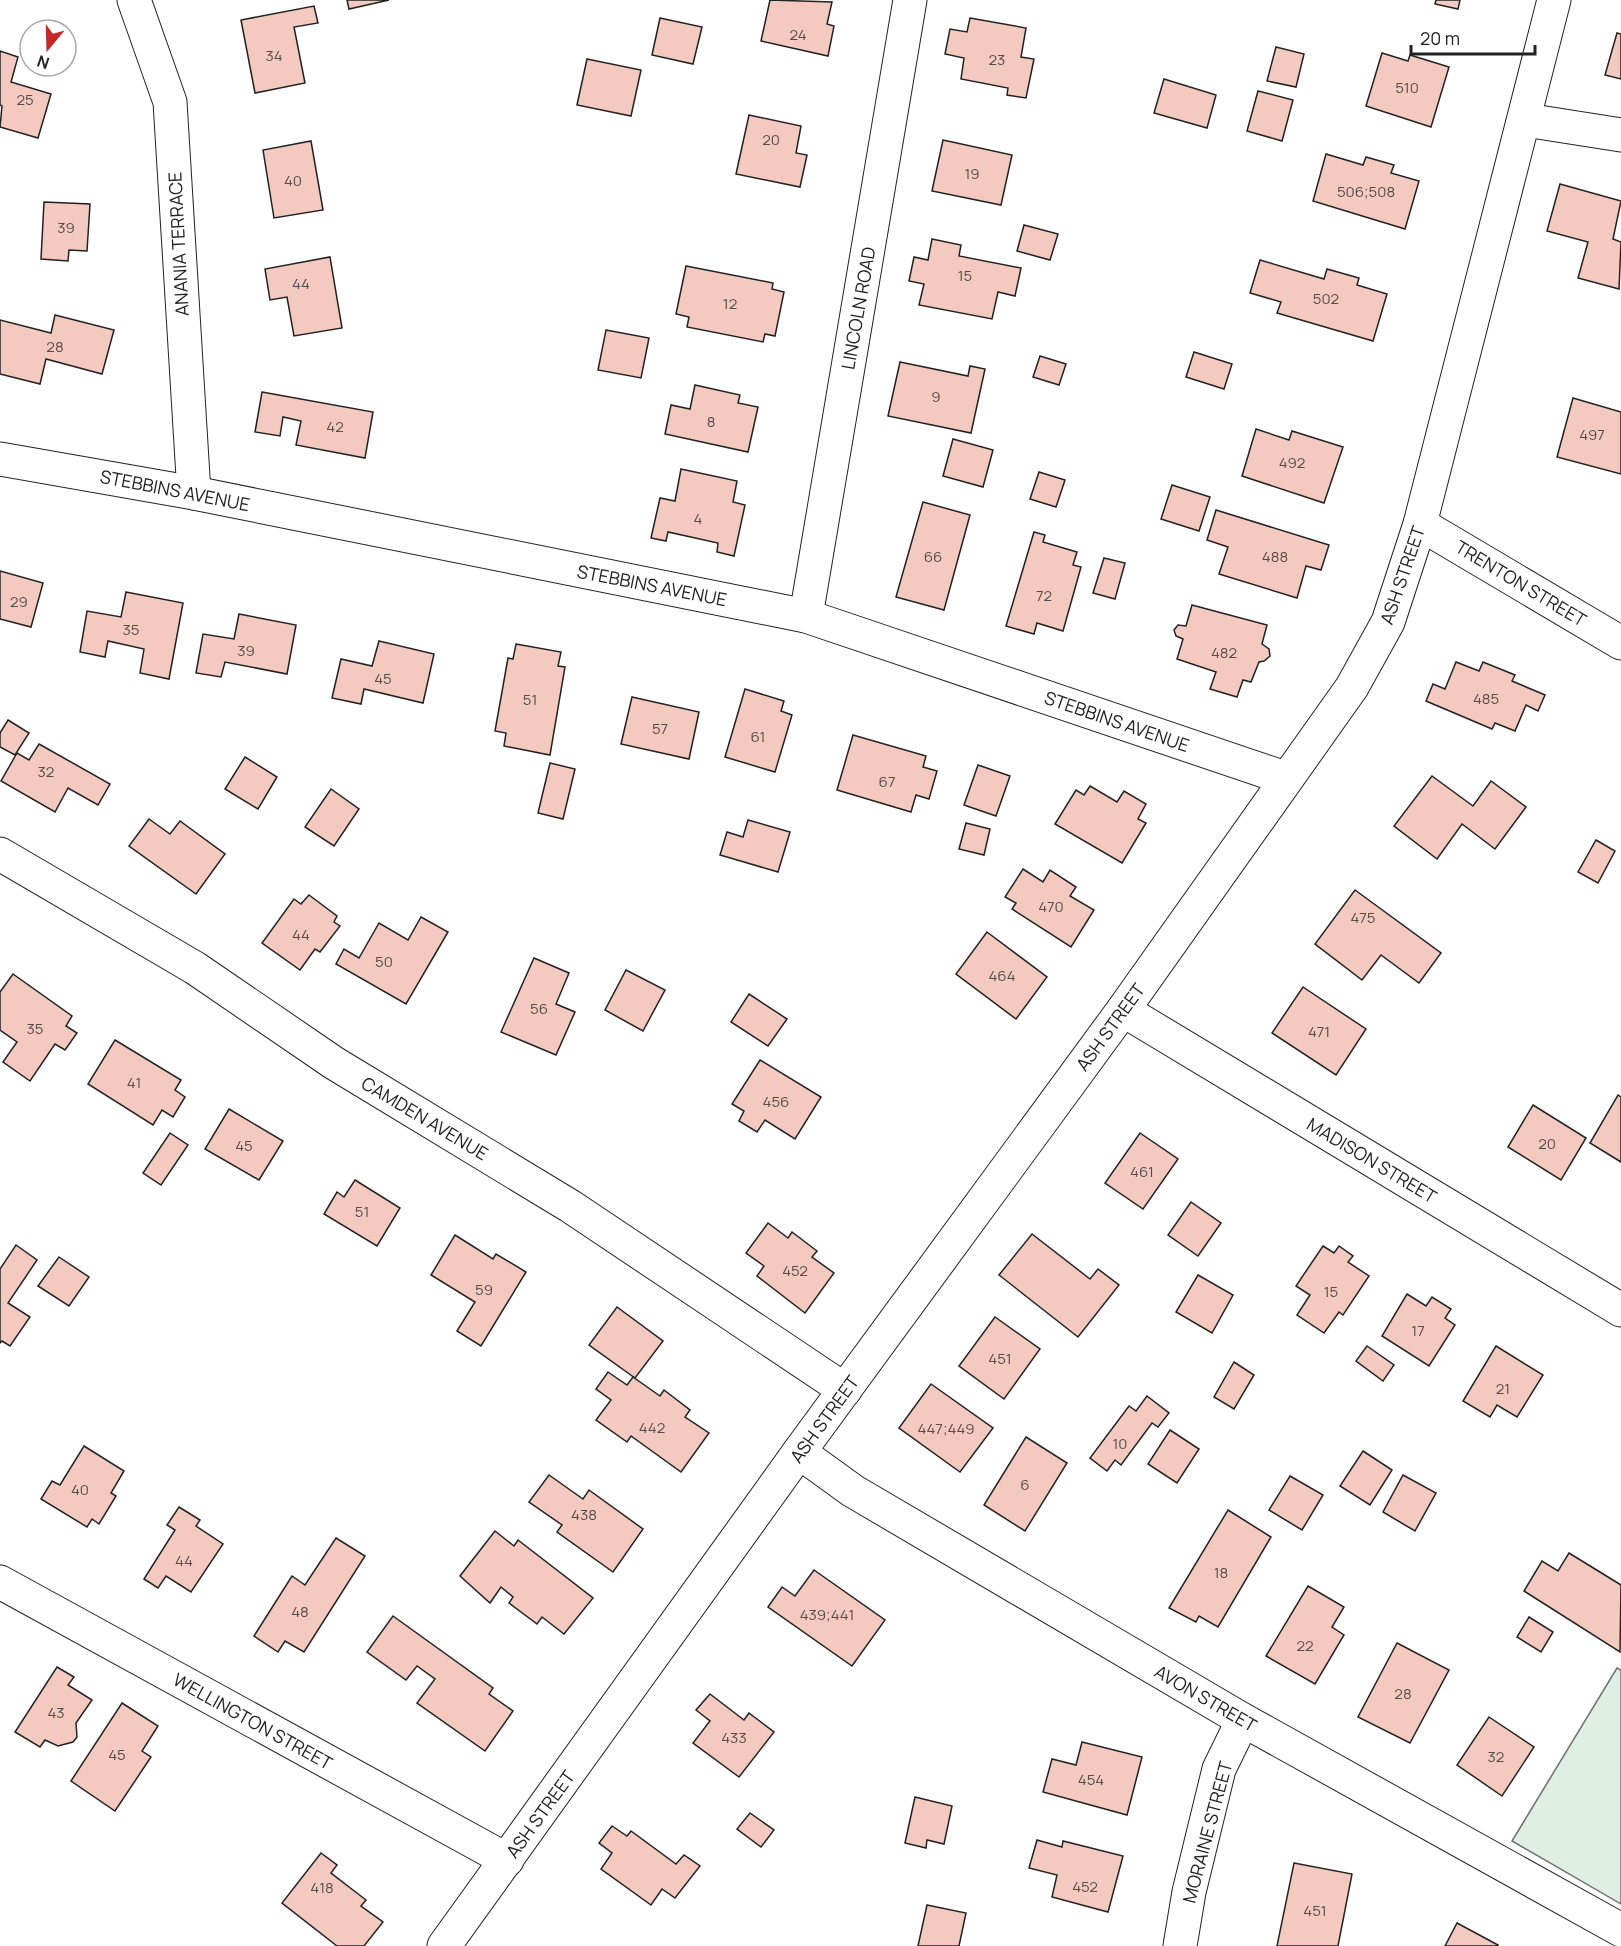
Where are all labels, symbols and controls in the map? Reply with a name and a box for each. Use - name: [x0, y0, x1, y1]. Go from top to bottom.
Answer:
- north arrow: [18, 18, 78, 78]
- scale bar: [1411, 18, 1536, 56]
- house number: 24: [789, 24, 807, 45]
- text: 20 m: [1420, 26, 1460, 50]
- house number: 34: [265, 45, 283, 66]
- house number: 23: [989, 49, 1005, 70]
- text: N: [34, 50, 52, 74]
- house number: 510: [1395, 77, 1419, 98]
- house number: 25: [16, 89, 34, 110]
- house number: 20: [762, 129, 780, 150]
- house number: 19: [964, 163, 980, 184]
- house number: 40: [284, 170, 302, 191]
- street label: ANANIA TERRACE: [162, 171, 194, 317]
- house number: 506;508: [1337, 181, 1395, 202]
- house number: 39: [57, 217, 75, 238]
- street label: LINCOLN ROAD: [835, 245, 881, 371]
- house number: 15: [958, 265, 972, 286]
- house number: 44: [292, 273, 310, 294]
- house number: 502: [1313, 288, 1339, 309]
- house number: 12: [723, 293, 737, 314]
- house number: 28: [46, 336, 64, 357]
- house number: 9: [931, 386, 941, 407]
- house number: 8: [707, 411, 715, 432]
- house number: 42: [326, 416, 344, 437]
- house number: 497: [1579, 424, 1605, 445]
- house number: 492: [1279, 452, 1305, 473]
- street label: STEBBINS AVENUE: [98, 464, 252, 516]
- house number: 4: [694, 508, 703, 529]
- street label: ASH STREET: [1374, 522, 1430, 627]
- street label: TRENTON STREET: [1451, 534, 1591, 632]
- house number: 66: [924, 546, 942, 567]
- house number: 488: [1262, 546, 1288, 567]
- street label: STEBBINS AVENUE: [575, 559, 729, 611]
- house number: 72: [1036, 585, 1052, 606]
- house number: 29: [10, 591, 28, 612]
- house number: 35: [123, 619, 139, 640]
- house number: 39: [237, 640, 255, 661]
- house number: 482: [1211, 642, 1237, 663]
- house number: 45: [374, 668, 392, 689]
- street label: STEBBINS AVENUE: [1041, 685, 1193, 757]
- house number: 485: [1473, 688, 1499, 709]
- house number: 51: [523, 689, 537, 710]
- house number: 57: [652, 718, 668, 739]
- house number: 61: [751, 726, 765, 747]
- house number: 32: [38, 761, 54, 782]
- house number: 67: [879, 771, 895, 792]
- house number: 470: [1038, 896, 1064, 917]
- house number: 475: [1350, 907, 1376, 928]
- house number: 44: [292, 924, 310, 945]
- house number: 50: [375, 951, 393, 972]
- house number: 464: [989, 965, 1016, 986]
- street label: ASH STREET: [1070, 978, 1150, 1076]
- house number: 56: [530, 998, 548, 1019]
- house number: 35: [27, 1018, 43, 1039]
- house number: 471: [1308, 1021, 1330, 1042]
- street label: CAMDEN AVENUE: [357, 1071, 493, 1165]
- house number: 41: [127, 1072, 141, 1093]
- house number: 456: [763, 1091, 789, 1112]
- street label: MADISON STREET: [1303, 1112, 1442, 1208]
- house number: 20: [1538, 1133, 1556, 1154]
- house number: 45: [235, 1135, 253, 1156]
- house number: 461: [1130, 1161, 1154, 1182]
- house number: 51: [355, 1201, 369, 1222]
- house number: 452: [782, 1260, 808, 1281]
- house number: 59: [475, 1279, 493, 1300]
- house number: 15: [1324, 1281, 1338, 1302]
- house number: 17: [1411, 1320, 1425, 1341]
- house number: 451: [988, 1348, 1012, 1369]
- street label: ASH STREET: [784, 1370, 864, 1468]
- house number: 21: [1496, 1378, 1510, 1399]
- house number: 442: [639, 1417, 665, 1438]
- house number: 447;449: [918, 1418, 974, 1439]
- house number: 10: [1113, 1433, 1128, 1454]
- house number: 6: [1020, 1474, 1030, 1495]
- house number: 40: [71, 1479, 89, 1500]
- house number: 438: [571, 1504, 597, 1525]
- house number: 44: [175, 1550, 193, 1571]
- house number: 18: [1214, 1562, 1228, 1583]
- house number: 48: [291, 1601, 309, 1622]
- house number: 439;441: [800, 1604, 854, 1625]
- house number: 22: [1296, 1635, 1314, 1656]
- street label: AVON STREET: [1151, 1659, 1262, 1737]
- street label: WELLINGTON STREET: [169, 1667, 337, 1775]
- house number: 28: [1394, 1683, 1412, 1704]
- house number: 43: [47, 1702, 65, 1723]
- house number: 433: [721, 1727, 747, 1748]
- house number: 45: [108, 1744, 126, 1765]
- house number: 32: [1488, 1746, 1504, 1767]
- street label: MORAINE STREET: [1177, 1758, 1238, 1905]
- street label: ASH STREET: [500, 1765, 580, 1863]
- house number: 454: [1078, 1769, 1104, 1790]
- house number: 452: [1072, 1876, 1098, 1897]
- house number: 418: [310, 1877, 334, 1898]
- house number: 451: [1303, 1900, 1327, 1921]

